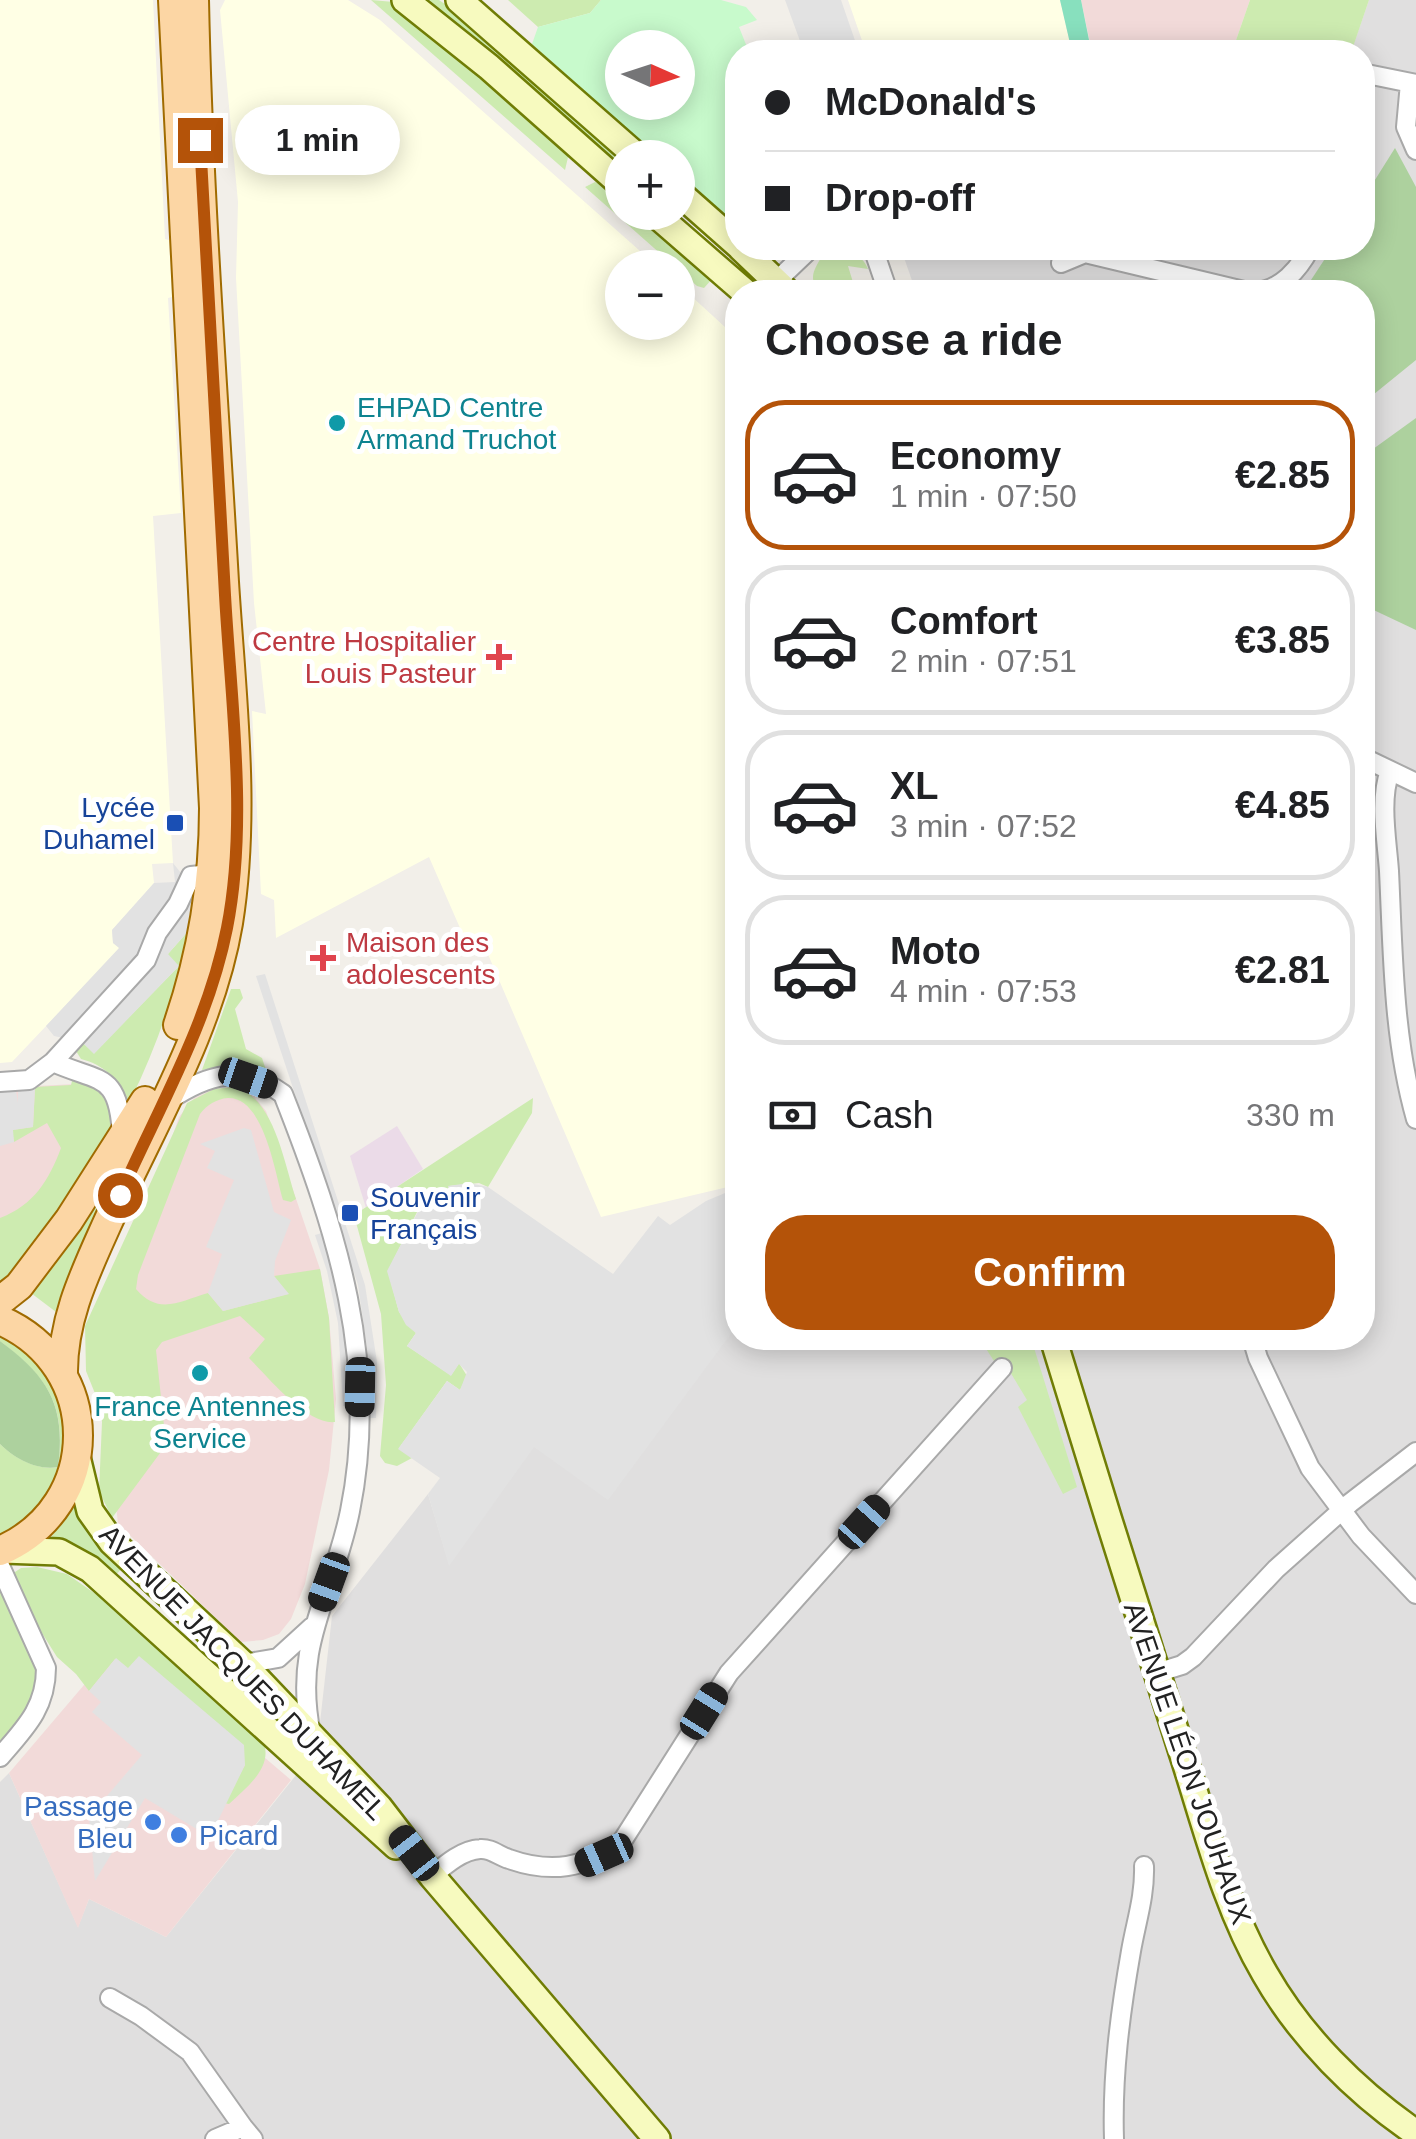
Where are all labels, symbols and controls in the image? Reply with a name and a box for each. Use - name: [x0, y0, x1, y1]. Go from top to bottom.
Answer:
- north arrow: [605, 30, 695, 120]
- map controls: [605, 30, 695, 340]
- text: McDonald's: [825, 81, 1037, 123]
- callout: 1 min: [235, 105, 400, 175]
- route end: [178, 118, 223, 163]
- text: 1 min: [276, 122, 359, 158]
- button: +: [605, 140, 695, 230]
- text: Drop-off: [825, 177, 975, 219]
- button: −: [605, 250, 695, 340]
- text: Choose a ride: [765, 314, 1063, 365]
- place label: EHPAD Centre Armand Truchot: [357, 392, 556, 455]
- marker: EHPAD Centre Armand Truchot: [326, 412, 348, 434]
- icon: car: [770, 430, 860, 520]
- text: Economy: [890, 435, 1061, 477]
- text: €2.85: [1235, 454, 1330, 496]
- text: 1 min · 07:50: [890, 478, 1077, 514]
- icon: car: [770, 595, 860, 685]
- text: Comfort: [890, 600, 1038, 642]
- text: €3.85: [1235, 619, 1330, 661]
- place label: Centre Hospitalier Louis Pasteur: [252, 626, 476, 689]
- text: 2 min · 07:51: [890, 643, 1077, 679]
- marker: Centre Hospitalier Louis Pasteur: [486, 644, 512, 670]
- icon: car: [770, 760, 860, 850]
- text: XL: [890, 765, 939, 807]
- text: €4.85: [1235, 784, 1330, 826]
- place label: Lycée Duhamel: [43, 792, 155, 855]
- text: 3 min · 07:52: [890, 808, 1077, 844]
- marker: Lycée Duhamel: [164, 812, 186, 834]
- icon: car: [770, 925, 860, 1015]
- place label: Maison des adolescents: [346, 927, 495, 990]
- text: Moto: [890, 930, 981, 972]
- marker: Maison des adolescents: [310, 945, 336, 971]
- text: €2.81: [1235, 949, 1330, 991]
- text: 4 min · 07:53: [890, 973, 1077, 1009]
- car: [215, 1054, 281, 1102]
- icon: cash: [765, 1088, 820, 1143]
- text: Cash: [845, 1094, 934, 1136]
- text: 330 m: [1246, 1097, 1335, 1133]
- route start: [98, 1173, 143, 1218]
- place label: Souvenir Français: [370, 1182, 481, 1245]
- marker: Souvenir Français: [339, 1202, 361, 1224]
- button: Confirm: [765, 1215, 1335, 1330]
- car: [344, 1357, 376, 1417]
- marker: France Antennes Service: [189, 1362, 211, 1384]
- place label: France Antennes Service: [94, 1391, 306, 1454]
- car: [833, 1490, 895, 1554]
- street label: AVENUE JACQUES DUHAMEL: [93, 1519, 392, 1826]
- car: [305, 1549, 353, 1615]
- street label: AVENUE LÉON JOUHAUX: [1118, 1598, 1257, 1929]
- car: [675, 1678, 733, 1744]
- place label: Passage Bleu: [24, 1791, 133, 1854]
- marker: Passage Bleu: [142, 1811, 164, 1833]
- place label: Picard: [199, 1820, 278, 1851]
- car: [384, 1820, 444, 1886]
- marker: Picard: [168, 1824, 190, 1846]
- car: [570, 1829, 638, 1881]

